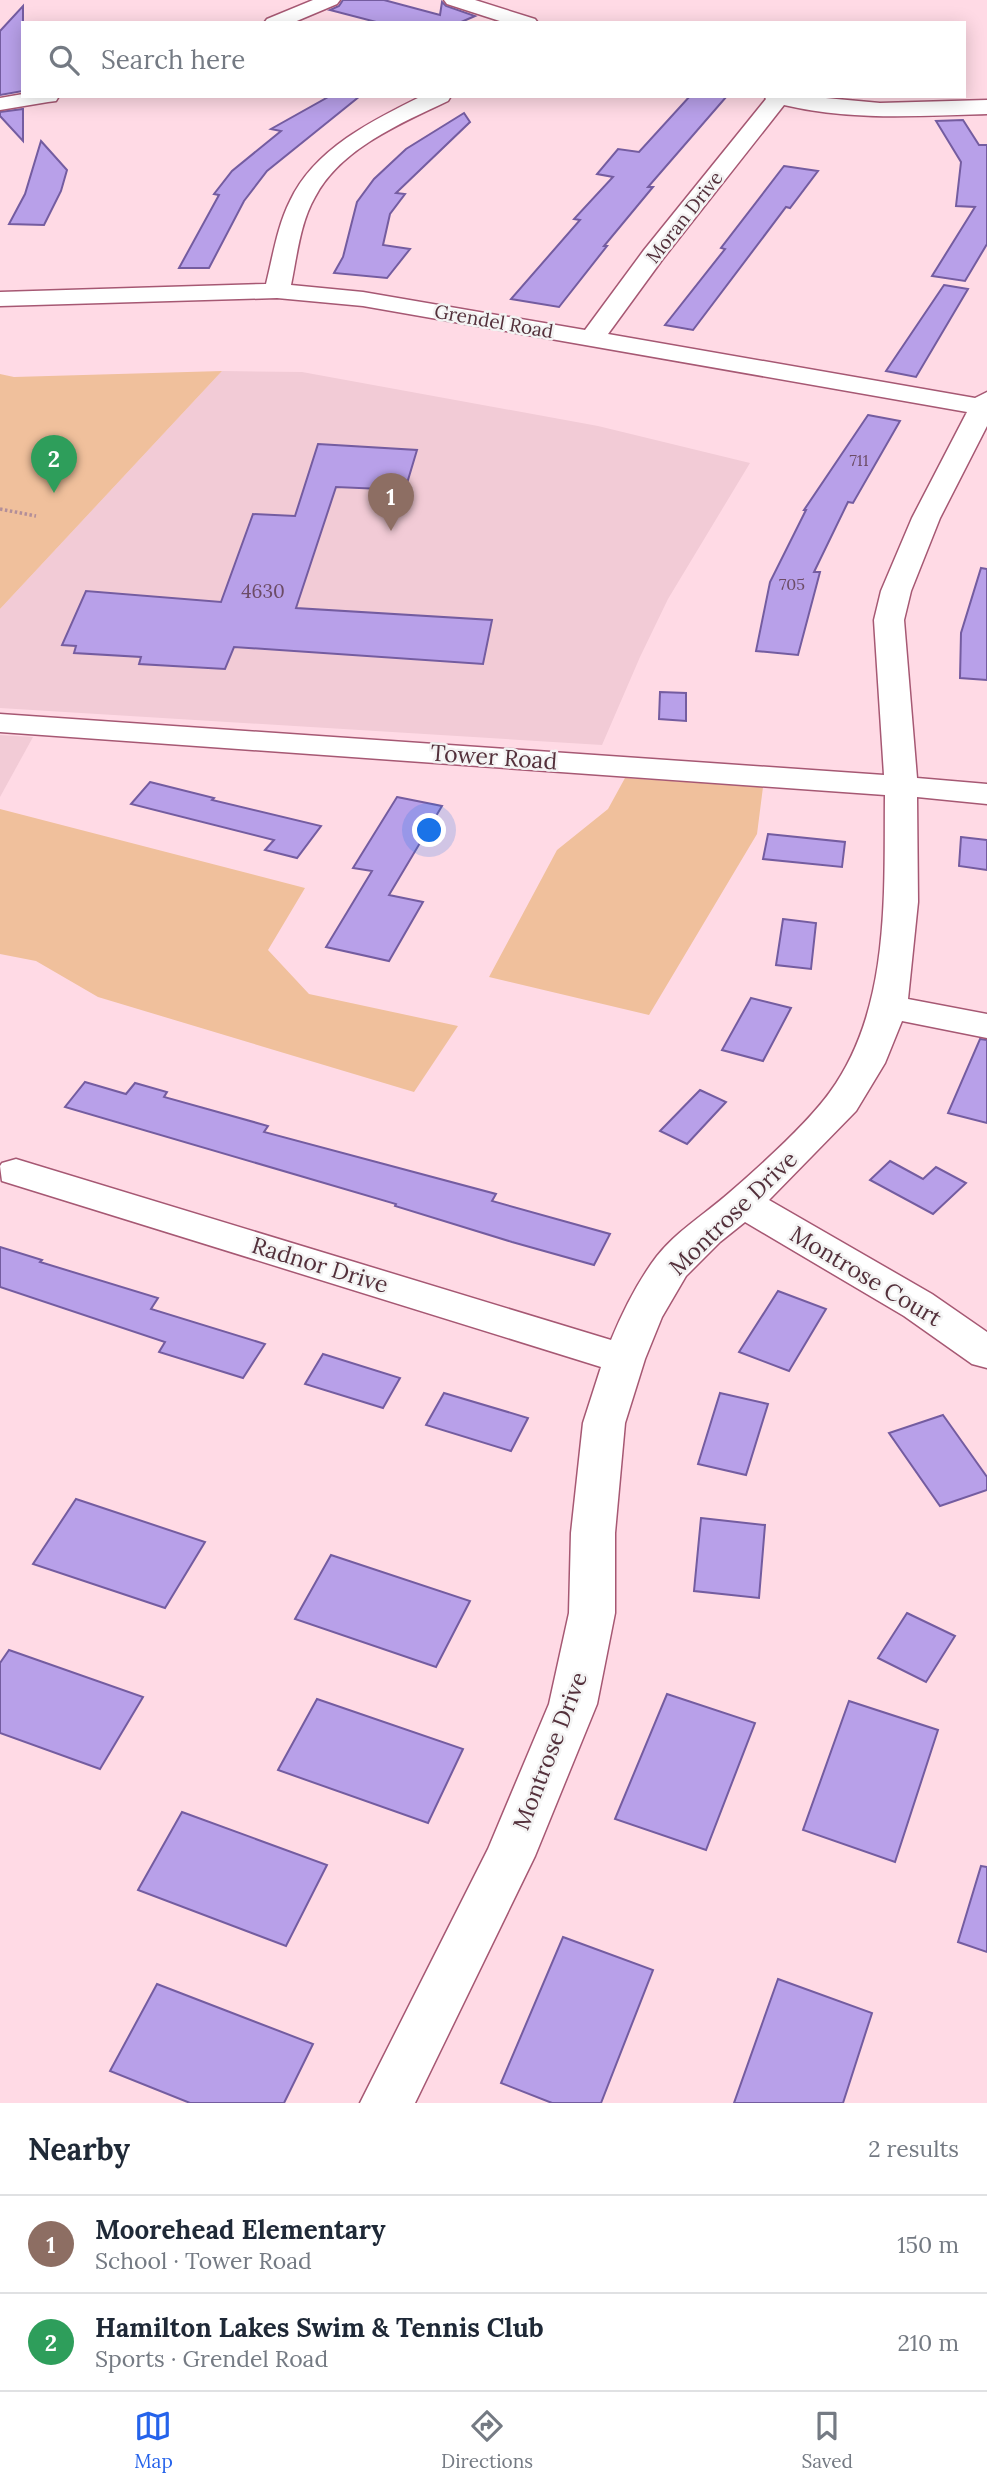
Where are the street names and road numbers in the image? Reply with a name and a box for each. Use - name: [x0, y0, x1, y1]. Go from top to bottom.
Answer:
- street label: Moran Drive: [641, 166, 727, 268]
- street label: Grendel Road: [433, 299, 555, 343]
- street label: Tower Road: [430, 738, 559, 775]
- street label: Montrose Drive: [663, 1144, 803, 1281]
- street label: Montrose Court: [785, 1219, 947, 1332]
- street label: Radnor Drive: [248, 1230, 392, 1299]
- street label: Montrose Drive: [506, 1668, 593, 1834]

